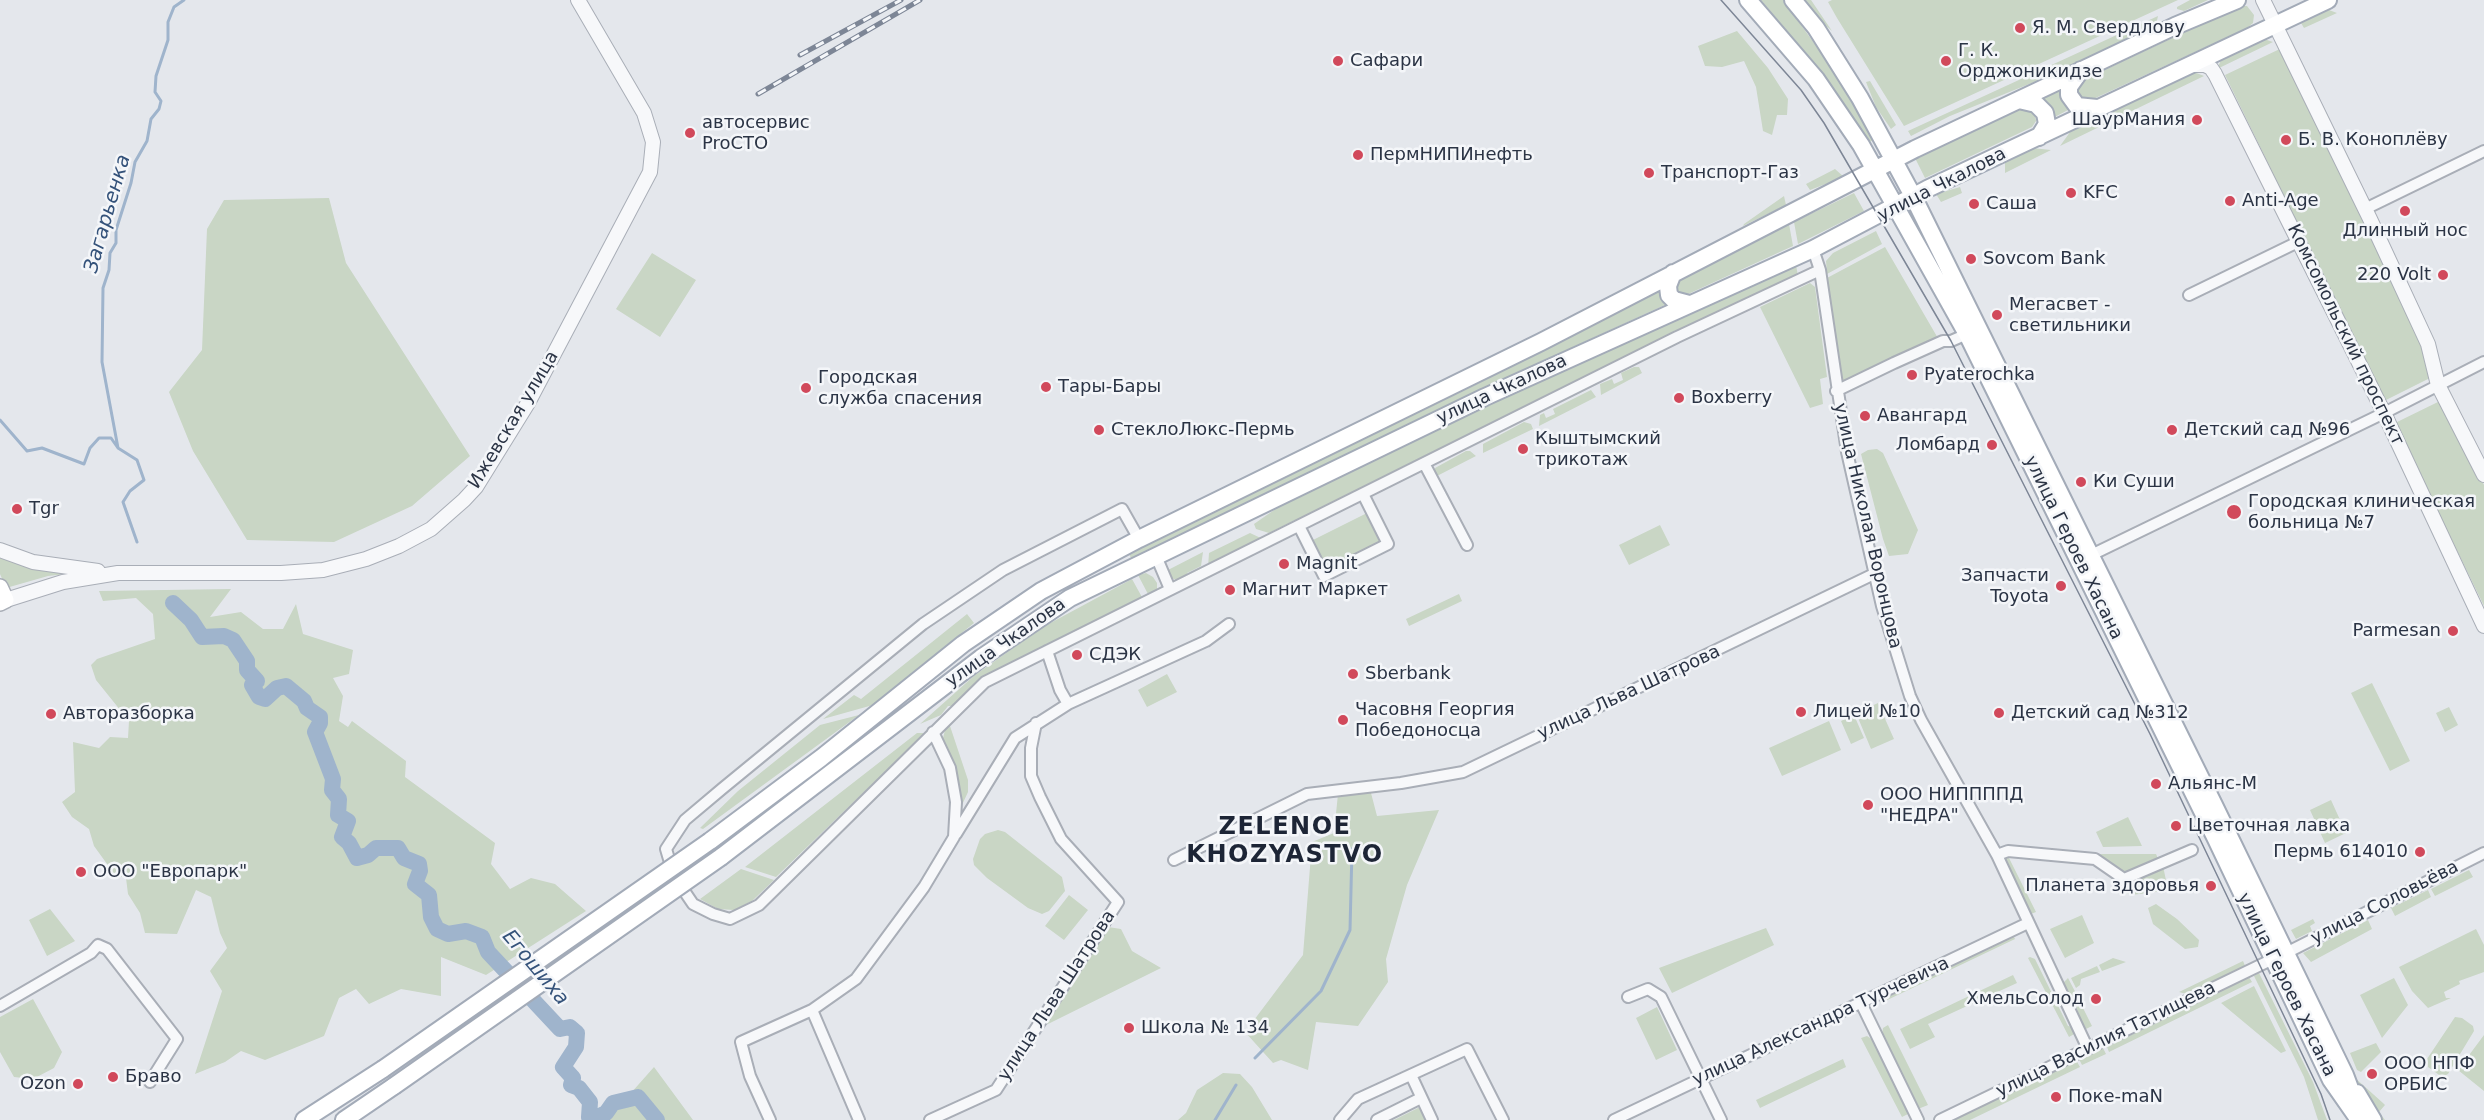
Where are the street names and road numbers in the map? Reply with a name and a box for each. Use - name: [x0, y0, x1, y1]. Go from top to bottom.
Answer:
- street label: улица Чкалова: [1874, 143, 2010, 227]
- street label: Комсомольский проспект: [2282, 221, 2408, 449]
- street label: Ижевская улица: [464, 347, 564, 493]
- street label: улица Чкалова: [1433, 350, 1571, 430]
- street label: улица Николая Воронцова: [1828, 401, 1906, 651]
- street label: улица Героев Хасана: [2019, 453, 2127, 643]
- street label: улица Чкалова: [942, 594, 1070, 692]
- street label: улица Льва Шатрова: [1534, 641, 1724, 745]
- street label: улица Соловьёва: [2308, 856, 2462, 950]
- street label: улица Героев Хасана: [2232, 890, 2340, 1080]
- street label: улица Льва Шатрова: [994, 907, 1120, 1085]
- street label: улица Александра Турчевича: [1689, 953, 1953, 1091]
- street label: улица Василия Татищева: [1993, 977, 2219, 1103]

